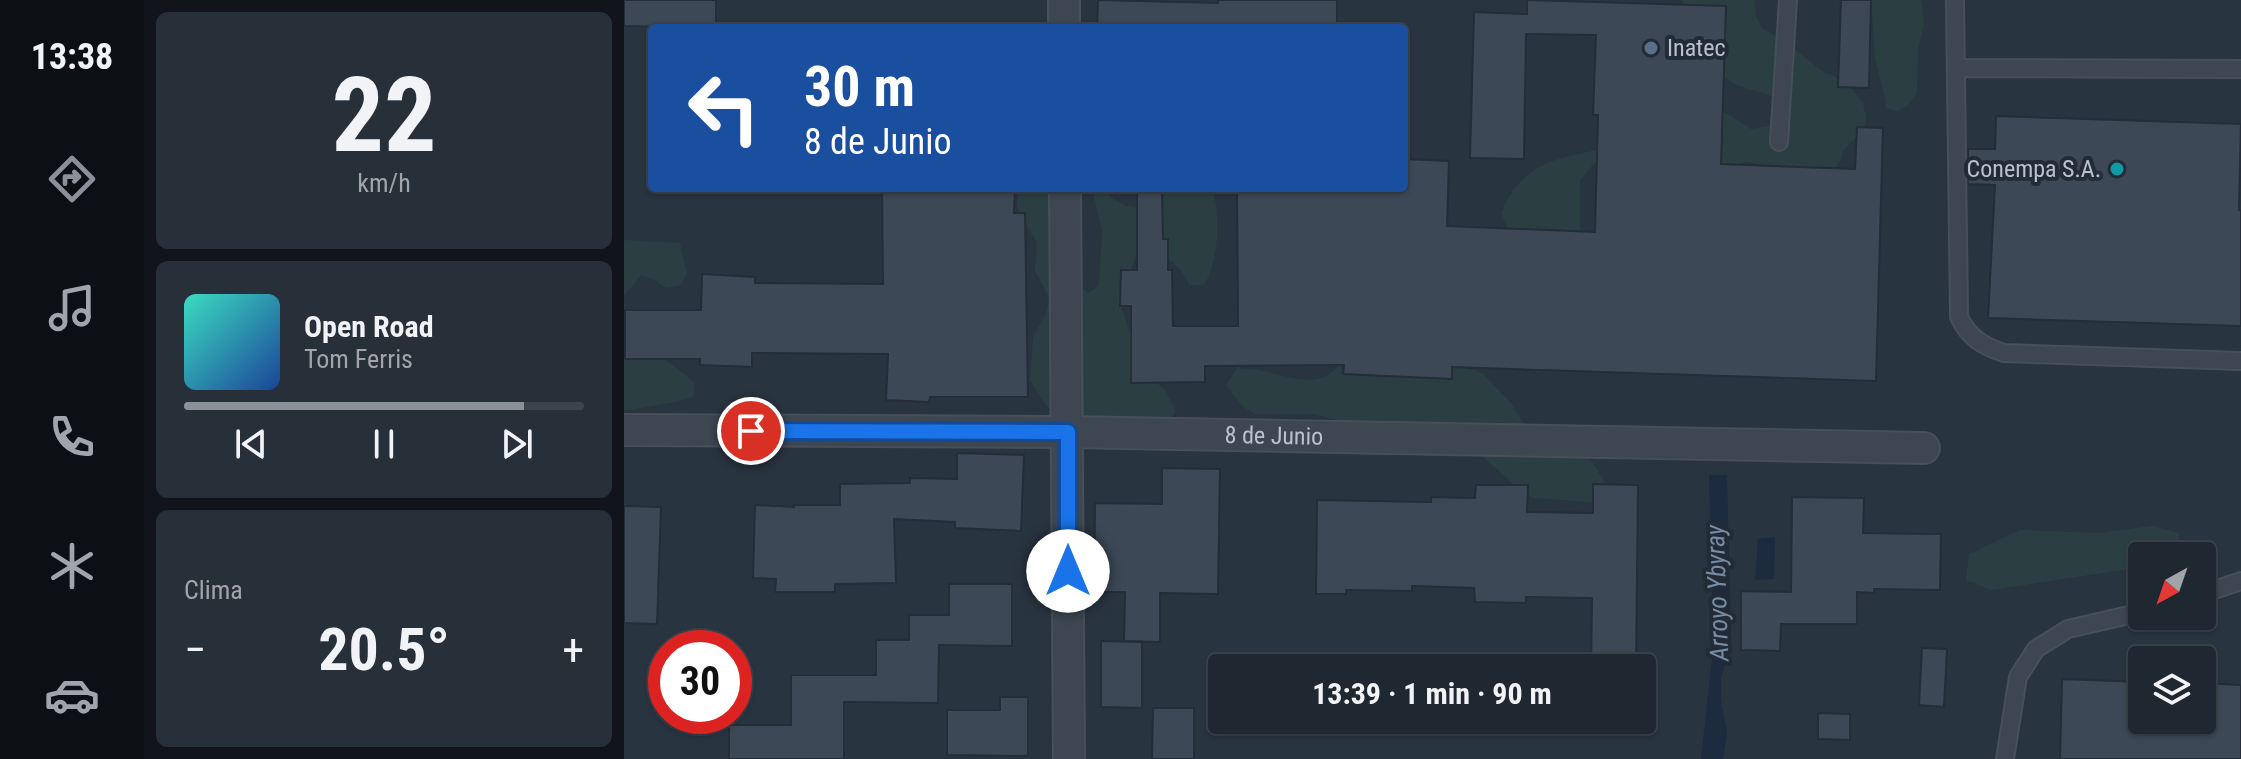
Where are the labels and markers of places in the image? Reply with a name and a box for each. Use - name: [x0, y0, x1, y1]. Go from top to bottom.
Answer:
- place label: Inatec: [1667, 34, 1726, 62]
- marker: Inatec: [1642, 39, 1660, 57]
- place label: Conempa S.A.: [1967, 155, 2101, 183]
- marker: Conempa S.A.: [2108, 160, 2126, 178]
- pin: [717, 397, 785, 465]

